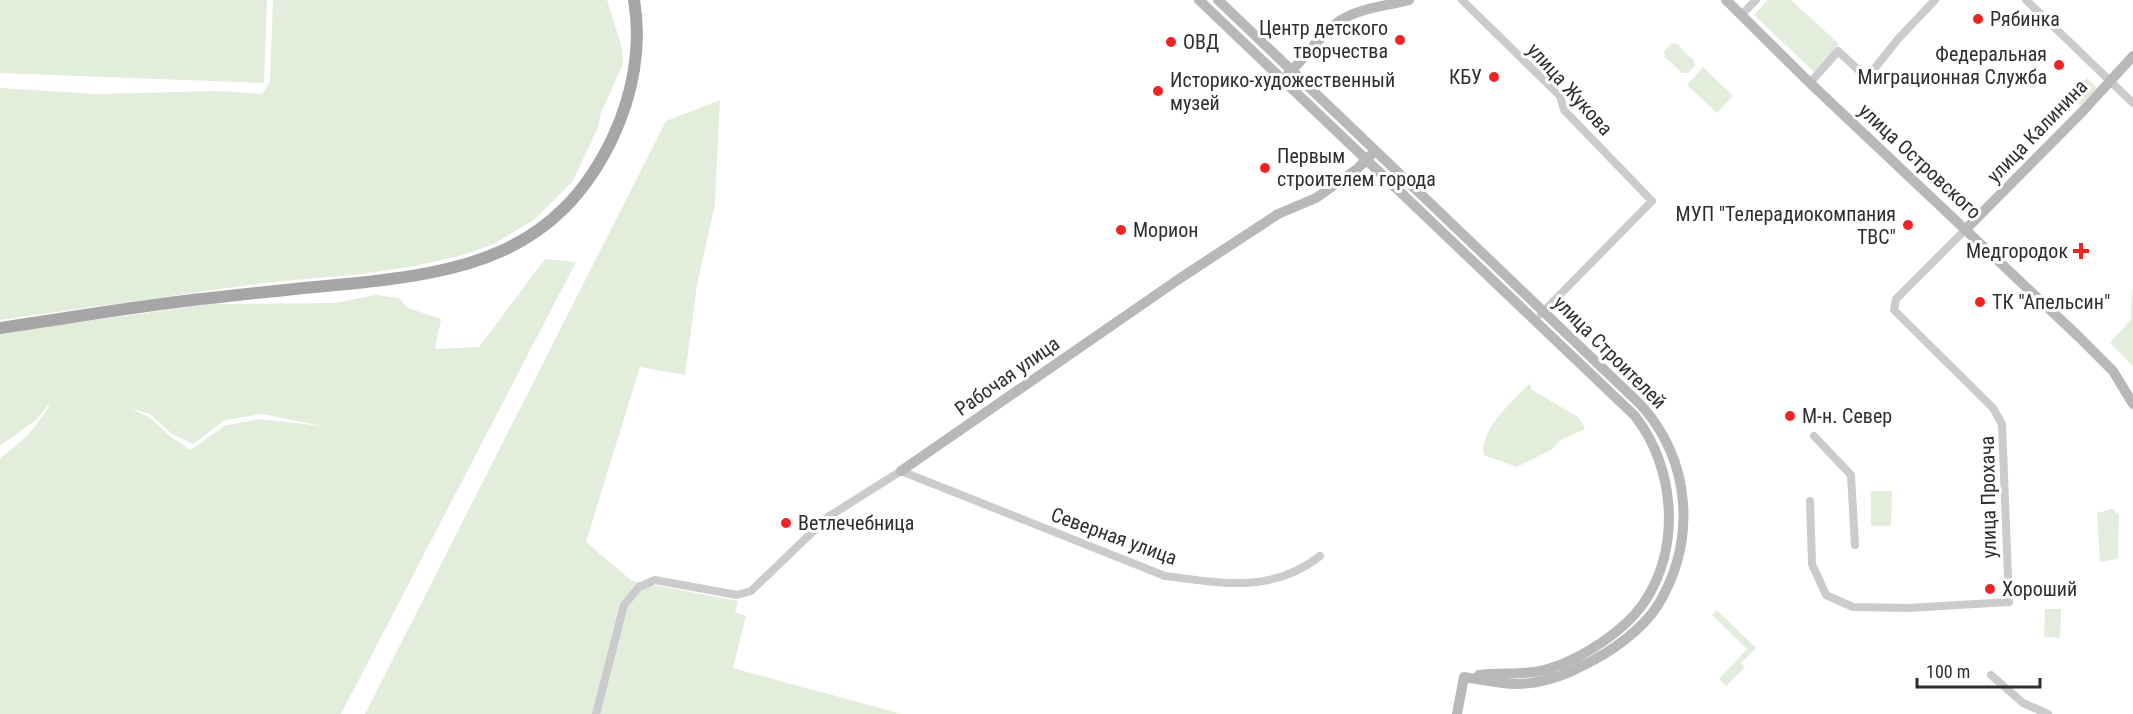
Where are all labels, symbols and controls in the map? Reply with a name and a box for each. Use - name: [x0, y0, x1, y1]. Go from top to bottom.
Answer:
- place label: Рябинка: [1990, 7, 2060, 31]
- marker: Рябинка: [1971, 12, 1985, 26]
- place label: Центр детского творчества: [1259, 16, 1388, 63]
- place label: ОВД: [1183, 30, 1219, 54]
- marker: Центр детского творчества: [1393, 33, 1407, 47]
- marker: ОВД: [1164, 35, 1178, 49]
- street label: улица Жукова: [1522, 38, 1618, 140]
- place label: Федеральная Миграционная Служба: [1858, 42, 2047, 89]
- marker: Федеральная Миграционная Служба: [2052, 58, 2066, 72]
- place label: КБУ: [1449, 65, 1482, 89]
- place label: Историко-художественный музей: [1170, 68, 1395, 115]
- marker: КБУ: [1487, 70, 1501, 84]
- street label: улица Калинина: [1982, 74, 2092, 188]
- marker: Историко-художественный музей: [1151, 84, 1165, 98]
- street label: улица Островского: [1854, 98, 1986, 224]
- place label: Первым строителем города: [1277, 144, 1436, 191]
- marker: Первым строителем города: [1258, 161, 1272, 175]
- place label: МУП "Телерадиокомпания ТВС": [1676, 202, 1896, 249]
- place label: Морион: [1133, 218, 1198, 242]
- marker: МУП "Телерадиокомпания ТВС": [1901, 218, 1915, 232]
- marker: Морион: [1114, 223, 1128, 237]
- place label: Медгородок: [1966, 239, 2068, 263]
- marker: Медгородок: [2072, 242, 2090, 260]
- place label: ТК "Апельсин": [1992, 290, 2110, 314]
- street label: улица Строителей: [1549, 291, 1671, 413]
- marker: ТК "Апельсин": [1973, 295, 1987, 309]
- street label: Рабочая улица: [950, 331, 1064, 421]
- place label: М-н. Север: [1802, 404, 1892, 428]
- marker: М-н. Север: [1783, 409, 1797, 423]
- street label: улица Прохача: [1975, 435, 2001, 559]
- street label: Северная улица: [1048, 502, 1180, 570]
- place label: Ветлечебница: [798, 511, 914, 535]
- marker: Ветлечебница: [779, 516, 793, 530]
- place label: Хороший: [2002, 577, 2077, 601]
- marker: Хороший: [1983, 582, 1997, 596]
- scale bar: [1917, 651, 2040, 689]
- text: 100 m: [1926, 661, 1970, 682]

